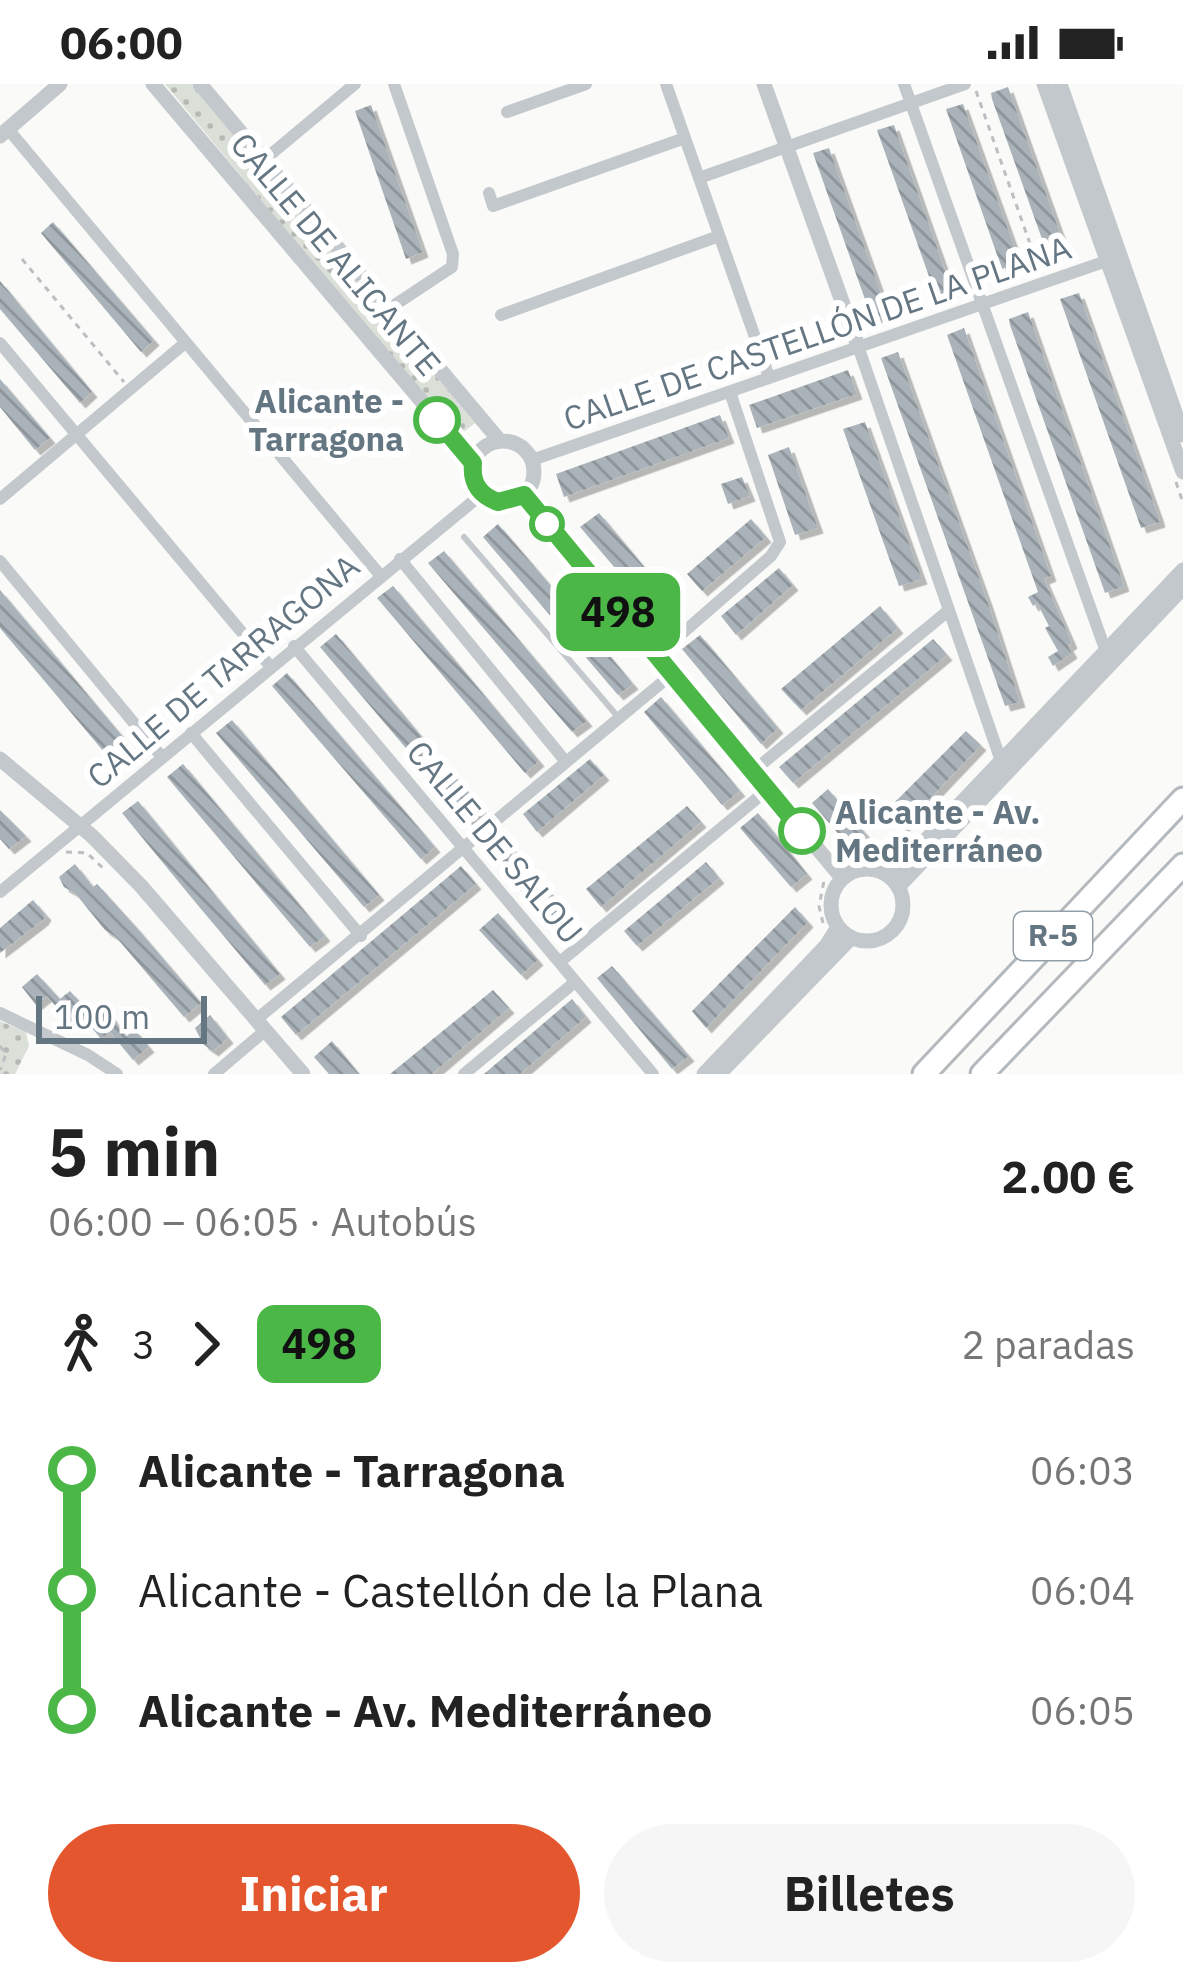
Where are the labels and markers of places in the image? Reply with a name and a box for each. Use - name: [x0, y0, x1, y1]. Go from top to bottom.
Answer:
- place label: Alicante - Tarragona: [248, 379, 404, 460]
- marker: Alicante - Tarragona: [415, 398, 459, 442]
- unlabelled marker: [531, 508, 563, 540]
- place label: Alicante - Av. Mediterráneo: [835, 790, 1043, 871]
- marker: Alicante - Av. Mediterráneo: [780, 809, 824, 853]

